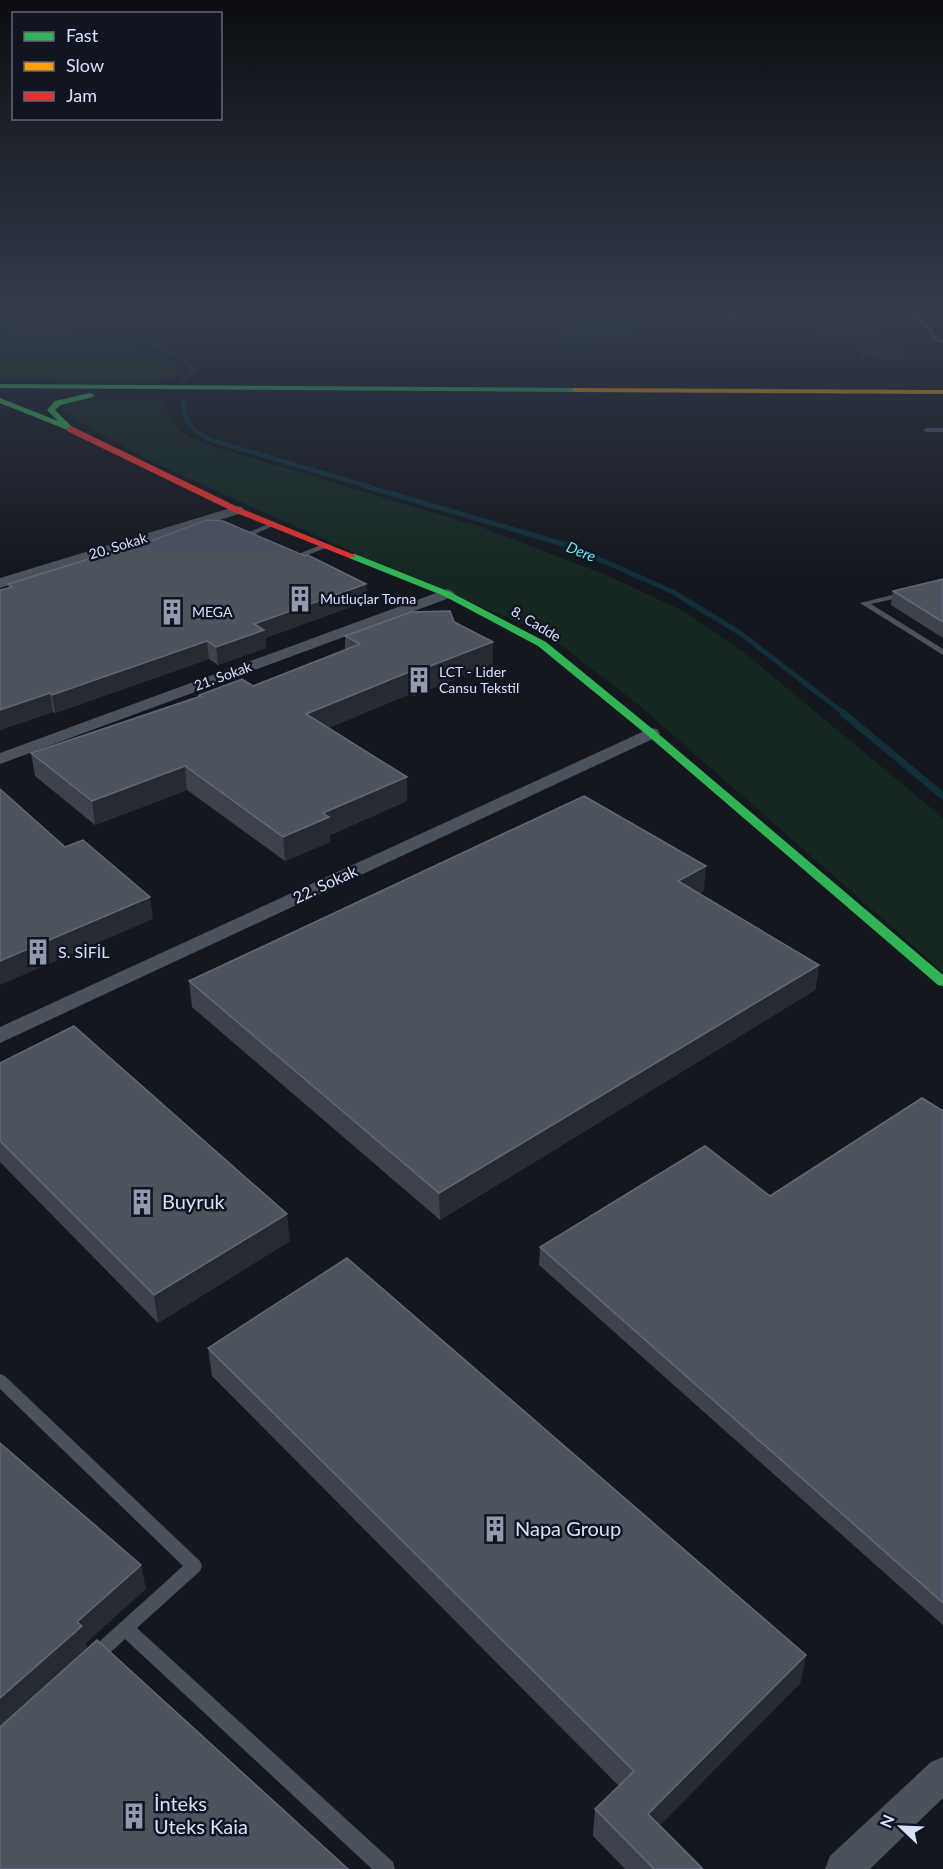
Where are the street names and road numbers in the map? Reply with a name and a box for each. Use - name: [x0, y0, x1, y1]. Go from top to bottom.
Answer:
- street label: 20. Sokak: [87, 528, 150, 562]
- street label: 8. Cadde: [509, 602, 564, 645]
- street label: 21. Sokak: [192, 657, 255, 694]
- street label: 22. Sokak: [290, 860, 361, 907]

